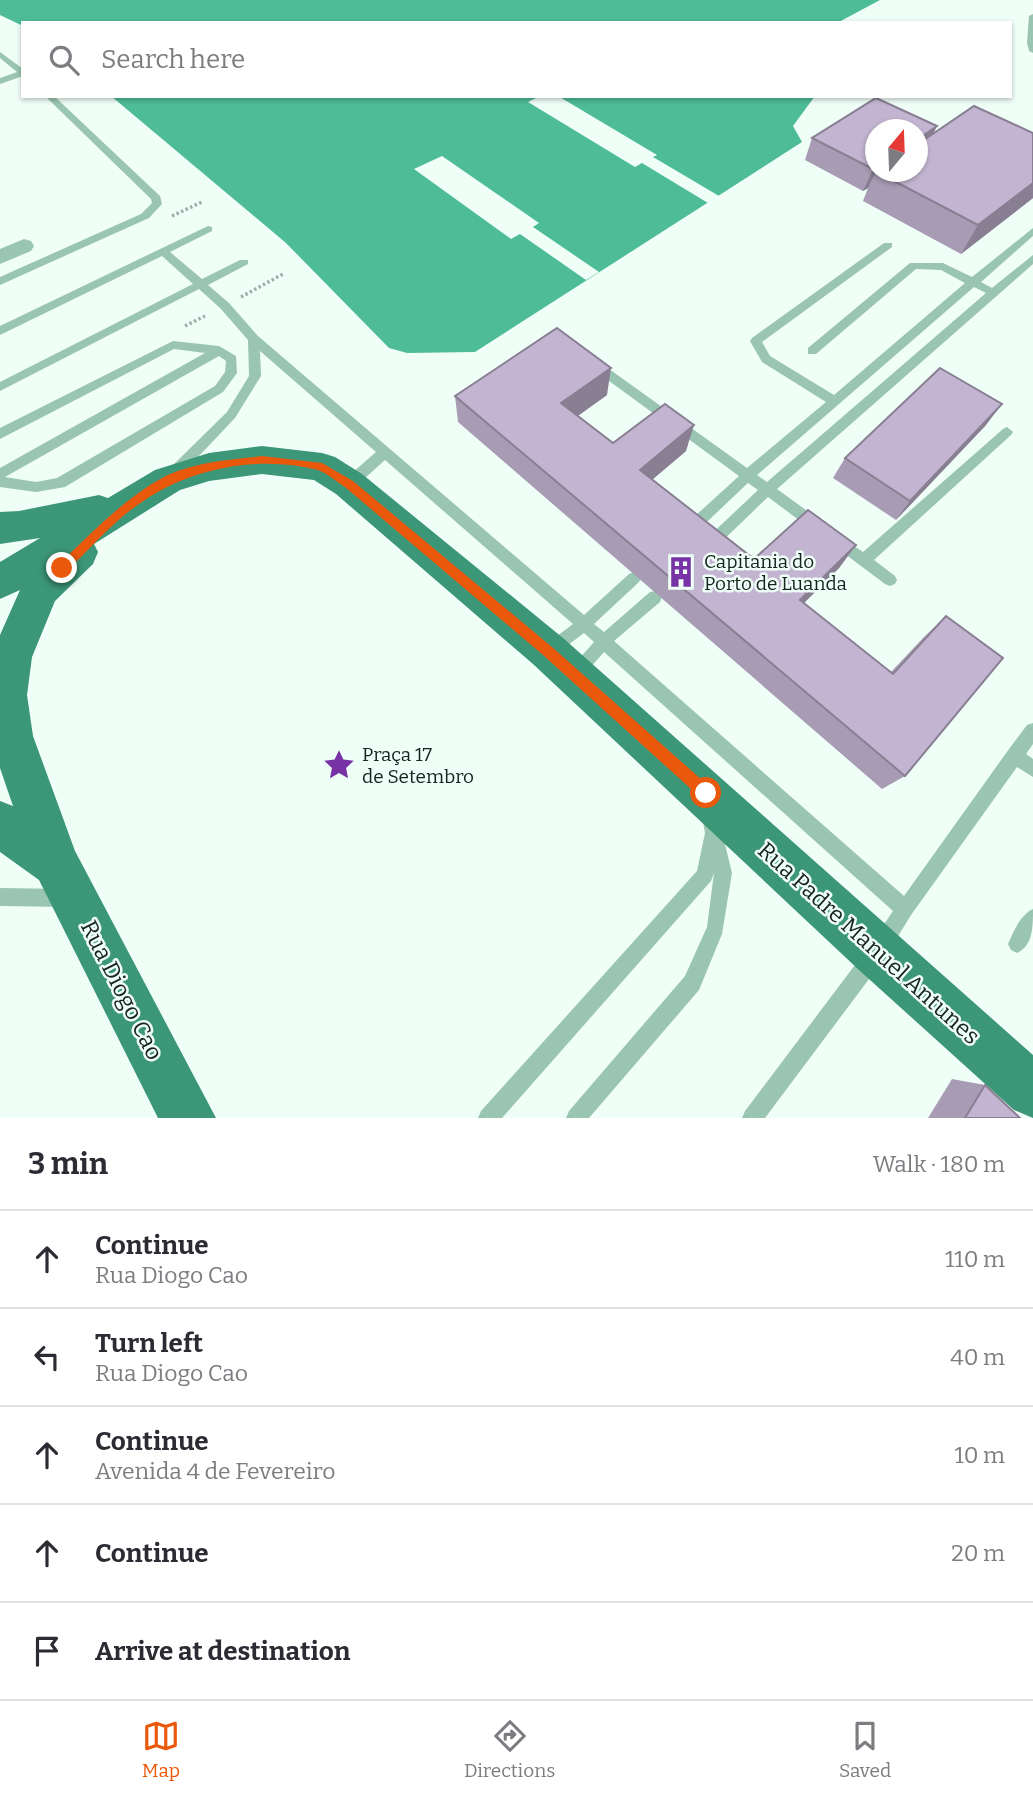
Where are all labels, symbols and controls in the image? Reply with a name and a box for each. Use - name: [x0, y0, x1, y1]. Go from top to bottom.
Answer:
- search box: [21, 21, 1012, 98]
- icon: search: [45, 41, 83, 79]
- text: Search here: [101, 44, 245, 75]
- north arrow: [865, 119, 928, 182]
- place label: Capitania do Porto de Luanda: [704, 550, 848, 595]
- route end: [46, 552, 77, 583]
- building icon: Capitania do Porto de Luanda: [664, 555, 698, 589]
- place label: Praça 17 de Setembro: [362, 743, 474, 788]
- place icon: Praça 17 de Setembro: [322, 748, 356, 782]
- route start: [690, 777, 721, 808]
- street label: Rua Padre Manuel Antunes: [752, 836, 986, 1050]
- street label: Rua Diogo Cao: [75, 916, 169, 1064]
- text: 3 min: [28, 1146, 108, 1182]
- text: Walk · 180 m: [873, 1150, 1005, 1178]
- text: Continue: [95, 1230, 209, 1261]
- icon: ahead: [28, 1240, 66, 1278]
- text: 110 m: [945, 1245, 1005, 1273]
- text: Rua Diogo Cao: [95, 1261, 248, 1289]
- text: Turn left: [95, 1328, 203, 1359]
- icon: left: [28, 1338, 66, 1376]
- text: 40 m: [950, 1343, 1005, 1371]
- text: Rua Diogo Cao: [95, 1359, 248, 1387]
- text: Continue: [95, 1426, 209, 1457]
- icon: ahead: [28, 1436, 66, 1474]
- text: 10 m: [954, 1441, 1005, 1469]
- text: Avenida 4 de Fevereiro: [95, 1457, 335, 1485]
- icon: ahead: [28, 1534, 66, 1572]
- text: Continue: [95, 1538, 209, 1569]
- text: 20 m: [951, 1539, 1005, 1567]
- icon: arrive: [28, 1632, 66, 1670]
- text: Arrive at destination: [95, 1636, 350, 1667]
- tab: Map: [142, 1717, 180, 1782]
- tab: Directions: [464, 1717, 555, 1782]
- tab: Saved: [839, 1717, 891, 1782]

